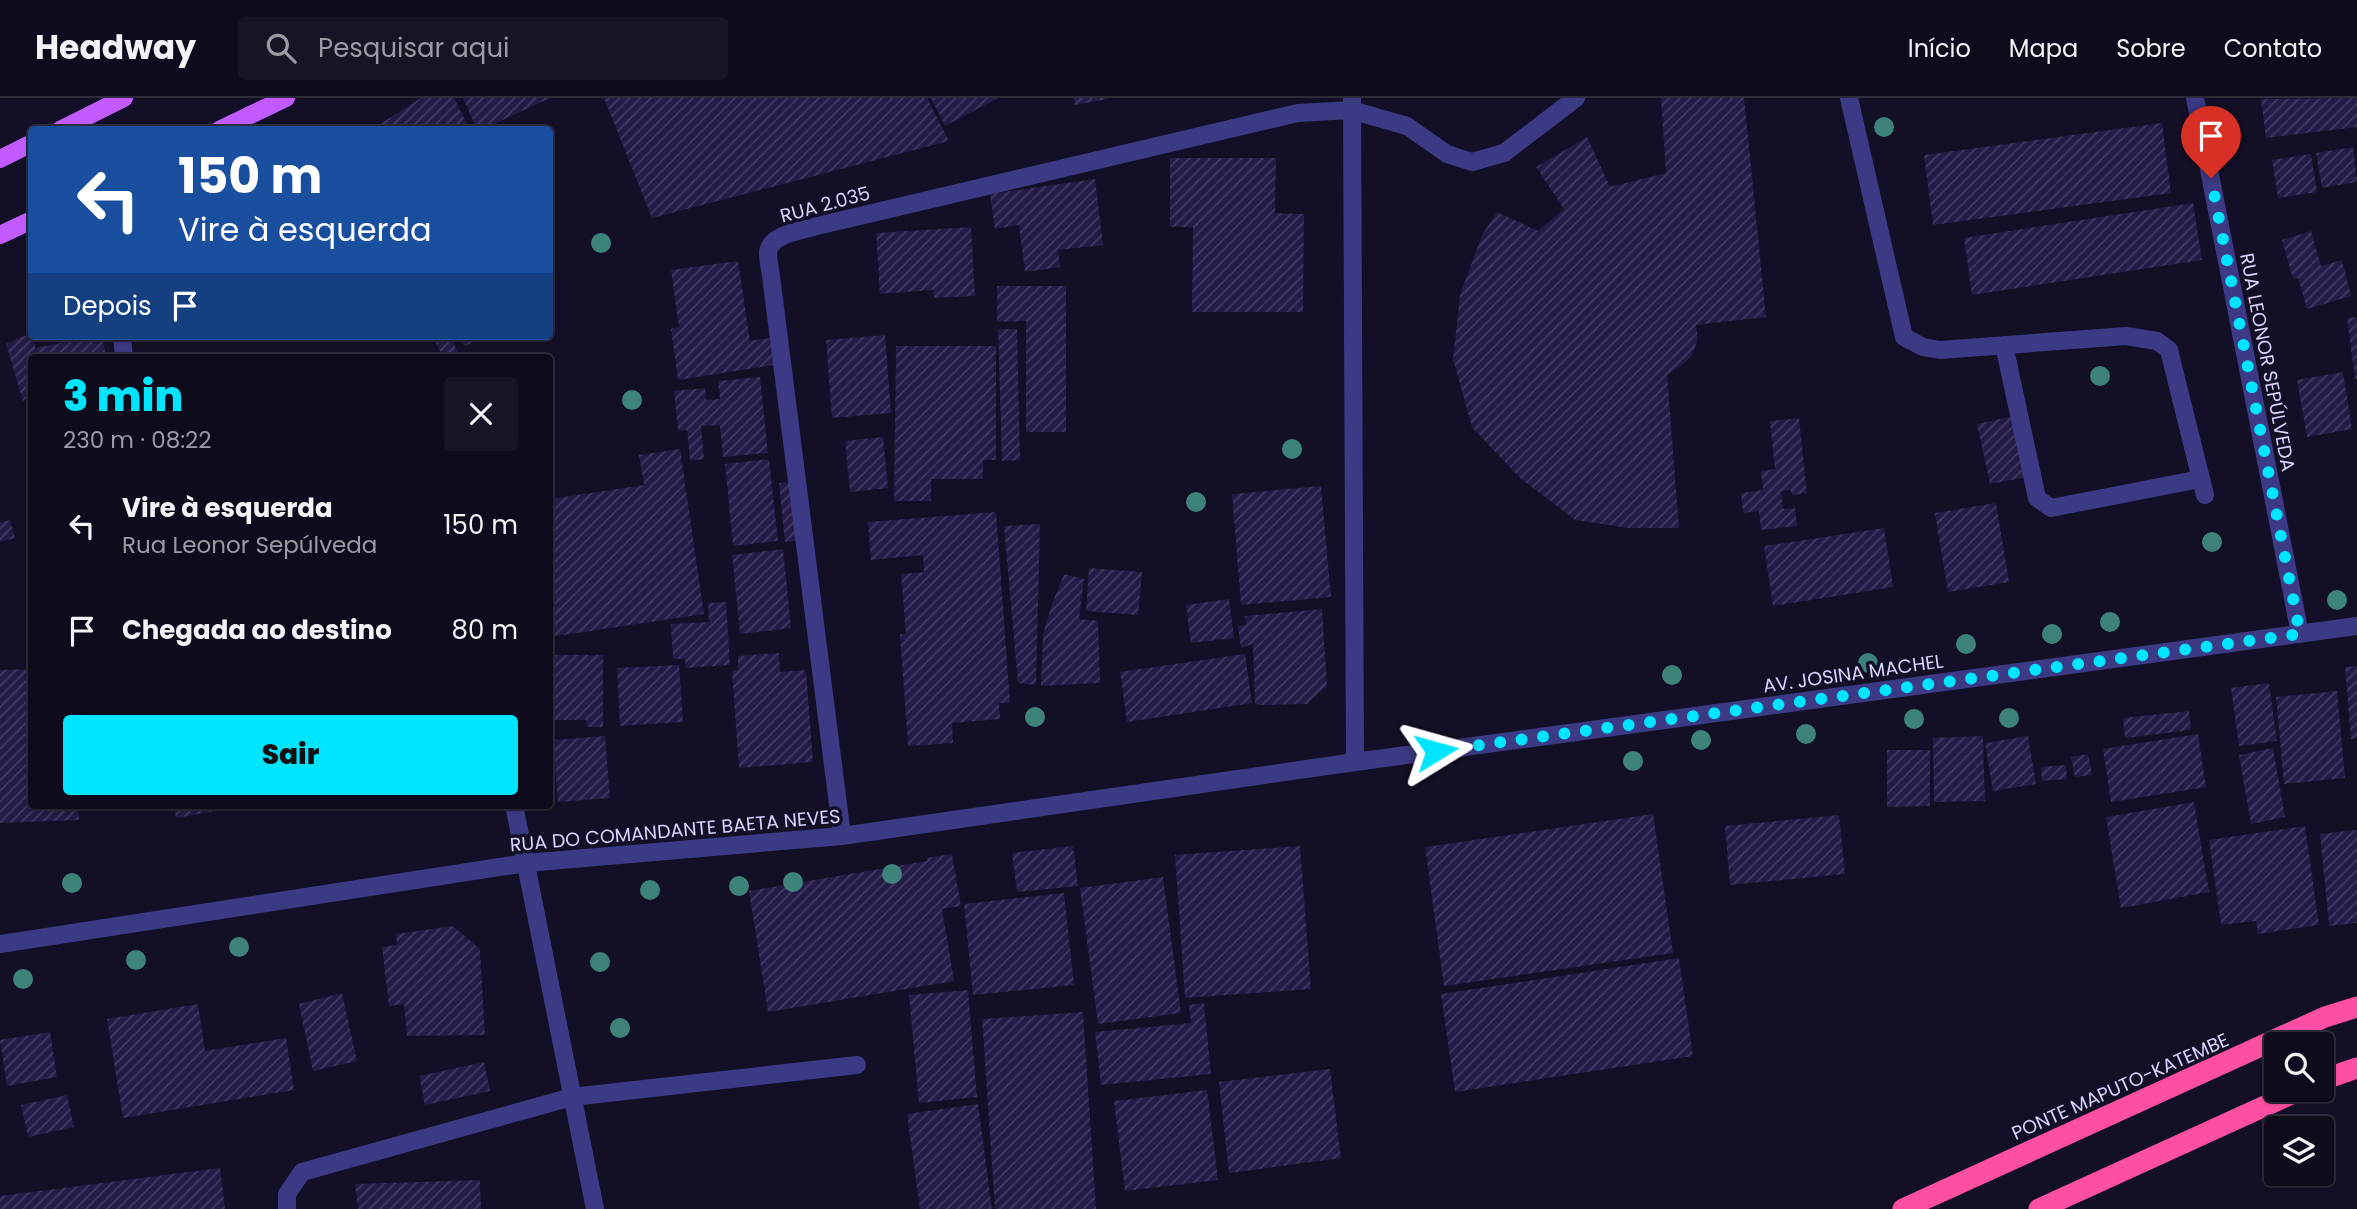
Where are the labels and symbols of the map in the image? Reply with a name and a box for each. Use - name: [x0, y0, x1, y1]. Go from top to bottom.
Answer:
- pin: [2181, 106, 2241, 178]
- street label: RUA 2.035: [777, 180, 873, 229]
- street label: RUA LEONOR SEPÚLVEDA: [2233, 251, 2302, 474]
- street label: AV. JOSINA MACHEL: [1761, 647, 1945, 700]
- position arrow: [1399, 714, 1473, 788]
- street label: RUA DO COMANDANTE BAETA NEVES: [509, 803, 841, 858]
- street label: PONTE MAPUTO-KATEMBE: [2007, 1026, 2233, 1147]

